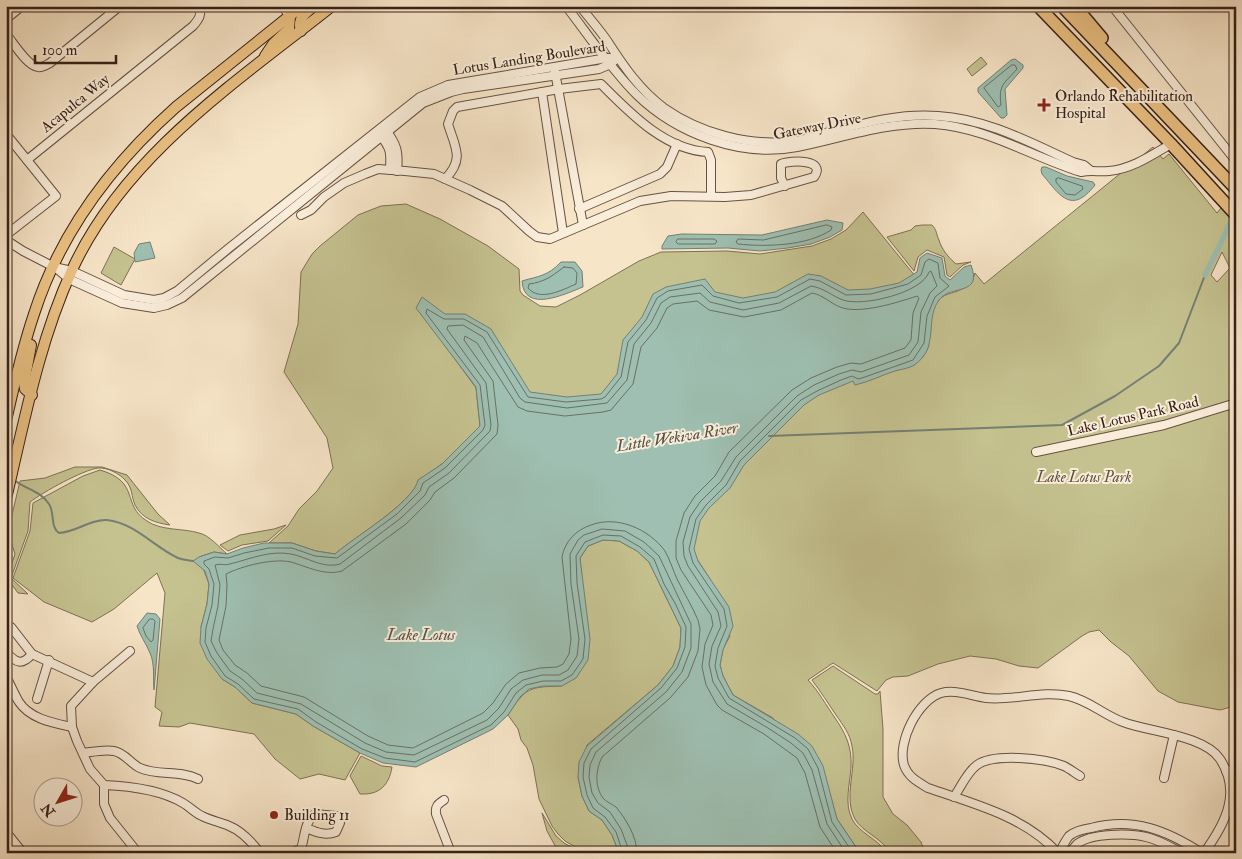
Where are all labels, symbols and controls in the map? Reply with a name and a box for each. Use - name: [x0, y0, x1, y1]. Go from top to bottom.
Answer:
- scale bar: [35, 32, 116, 64]
- street label: Lotus Landing Boulevard: [452, 37, 607, 80]
- text: 100 m: [42, 41, 78, 60]
- street label: Acapulca Way: [36, 70, 114, 138]
- place label: Orlando Rehabilitation Hospital: [1055, 87, 1193, 124]
- marker: Orlando Rehabilitation Hospital: [1037, 98, 1051, 112]
- street label: Gateway Drive: [771, 109, 863, 144]
- street label: Lake Lotus Park Road: [1066, 392, 1201, 441]
- water label: Little Wekiva River: [614, 417, 740, 457]
- park label: Lake Lotus Park: [1036, 468, 1131, 487]
- water label: Lake Lotus: [386, 625, 456, 645]
- north arrow: [32, 776, 82, 826]
- text: N: [37, 799, 59, 821]
- place label: Building 11: [284, 806, 350, 825]
- marker: Building 11: [268, 809, 280, 821]

